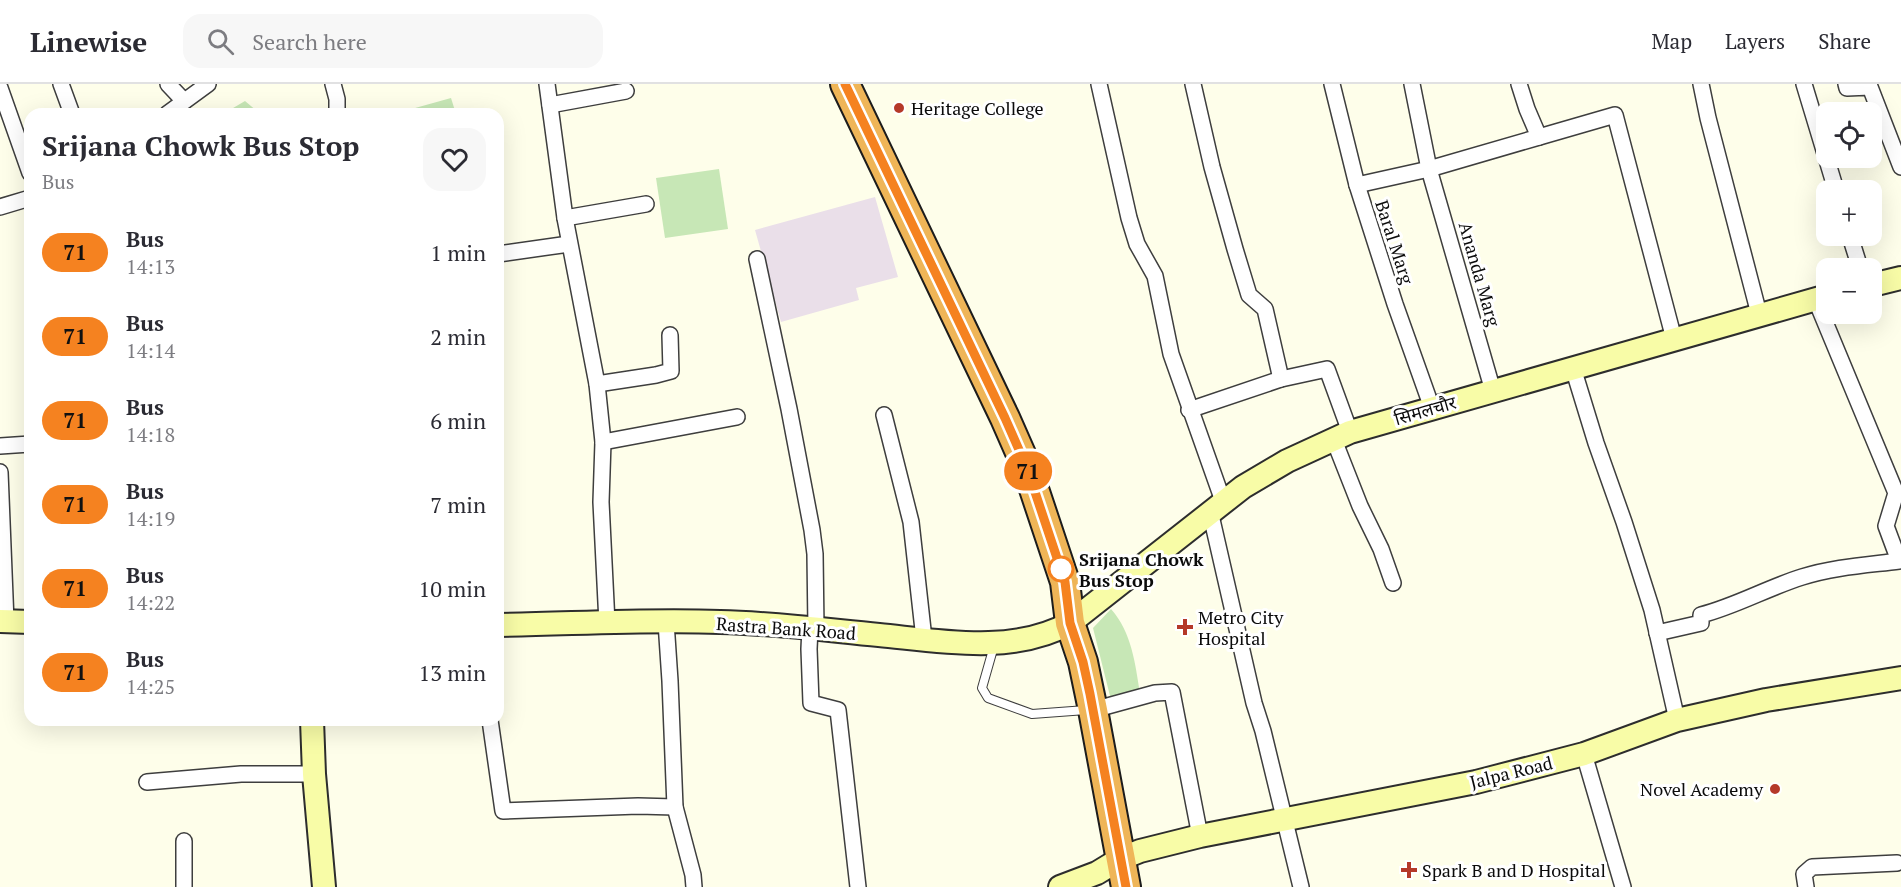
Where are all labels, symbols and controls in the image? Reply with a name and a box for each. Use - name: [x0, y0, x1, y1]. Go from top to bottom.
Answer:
- search box: [183, 14, 603, 68]
- text: Linewise: [30, 23, 147, 60]
- icon: search: [204, 25, 237, 58]
- text: Search here: [252, 27, 367, 56]
- text: Map: [1651, 27, 1692, 55]
- text: Layers: [1725, 27, 1785, 55]
- text: Share: [1818, 27, 1871, 55]
- place label: Heritage College: [911, 96, 1044, 120]
- marker: Heritage College: [892, 101, 906, 115]
- map controls: [1816, 102, 1882, 324]
- button: locate: [1816, 102, 1882, 168]
- text: Srijana Chowk Bus Stop: [42, 127, 359, 164]
- button: heart: [423, 128, 486, 191]
- text: Bus: [42, 168, 74, 195]
- button: +: [1816, 180, 1882, 246]
- street label: Baral Marg: [1370, 197, 1420, 288]
- street label: Ananda Marg: [1454, 219, 1506, 329]
- text: Bus: [126, 224, 164, 253]
- text: 71: [63, 238, 87, 266]
- text: 1 min: [430, 238, 486, 267]
- text: 14:13: [126, 253, 175, 280]
- button: −: [1816, 258, 1882, 324]
- text: Bus: [126, 308, 164, 337]
- text: 71: [63, 322, 87, 350]
- text: 2 min: [430, 322, 486, 351]
- text: 14:14: [126, 337, 175, 364]
- street label: सिमलचौर: [1391, 390, 1459, 430]
- text: Bus: [126, 392, 164, 421]
- text: 71: [63, 406, 87, 434]
- text: 6 min: [430, 406, 486, 435]
- text: 14:18: [126, 421, 175, 448]
- line badge: 71: [1001, 452, 1055, 490]
- text: 71: [1016, 457, 1040, 485]
- text: Bus: [126, 476, 164, 505]
- text: 71: [63, 490, 87, 518]
- text: 7 min: [430, 490, 486, 519]
- text: 14:19: [126, 505, 175, 532]
- place label: Srijana Chowk Bus Stop: [1079, 547, 1204, 592]
- marker: Srijana Chowk Bus Stop: [1048, 556, 1074, 582]
- text: Bus: [126, 560, 164, 589]
- text: 71: [63, 574, 87, 602]
- text: 10 min: [419, 574, 486, 603]
- text: 14:22: [126, 589, 175, 616]
- place label: Metro City Hospital: [1198, 605, 1284, 650]
- street label: Rastra Bank Road: [715, 611, 857, 645]
- marker: Metro City Hospital: [1176, 618, 1194, 636]
- text: Bus: [126, 644, 164, 673]
- text: 71: [63, 658, 87, 686]
- text: 13 min: [419, 658, 486, 687]
- text: 14:25: [126, 673, 175, 700]
- street label: Jalpa Road: [1467, 750, 1555, 794]
- place label: Novel Academy: [1640, 777, 1764, 801]
- marker: Novel Academy: [1768, 782, 1782, 796]
- place label: Spark B and D Hospital: [1422, 858, 1606, 882]
- marker: Spark B and D Hospital: [1400, 861, 1418, 879]

